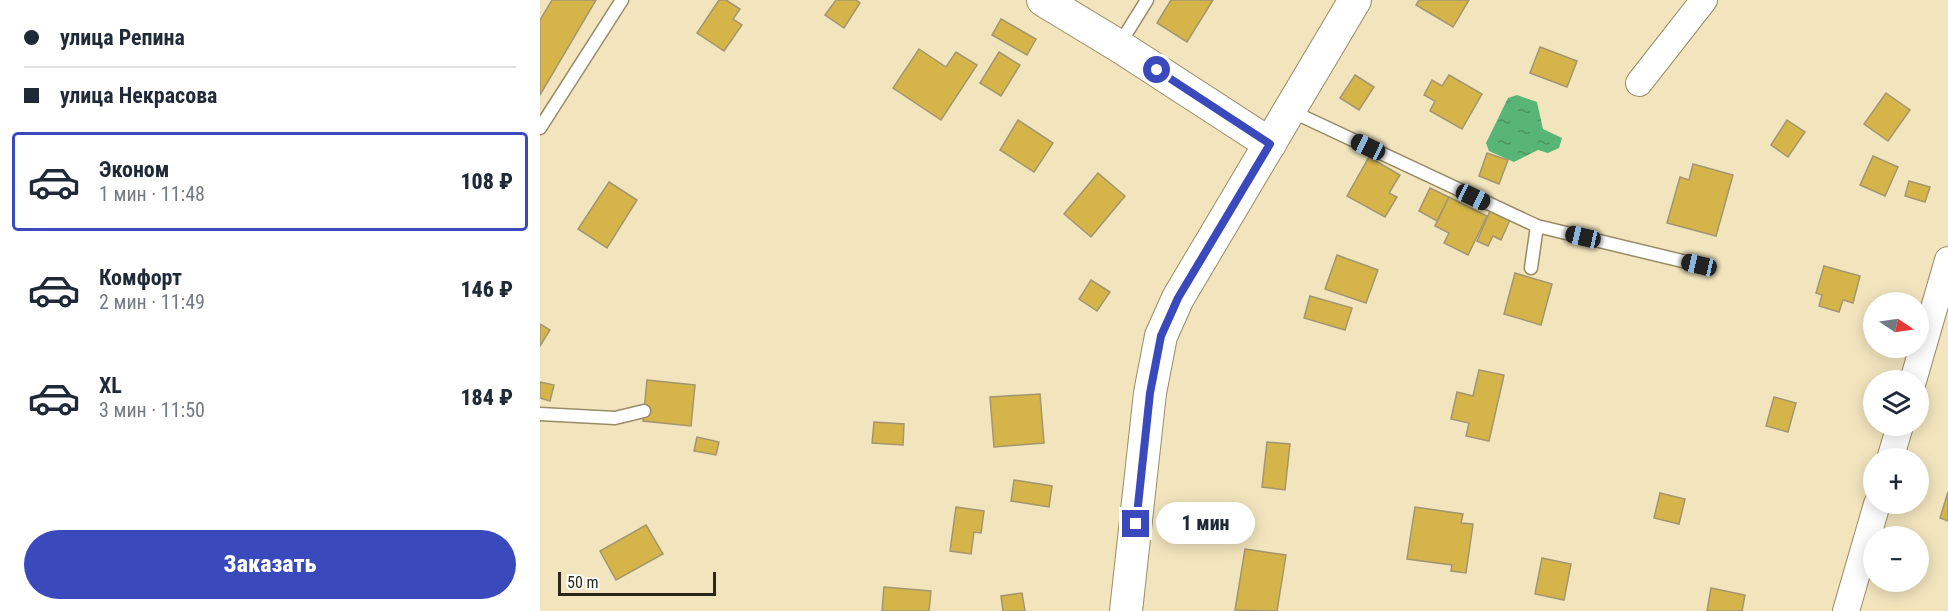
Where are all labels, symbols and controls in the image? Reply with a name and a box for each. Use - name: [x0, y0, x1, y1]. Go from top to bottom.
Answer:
- text: улица Репина: [60, 25, 185, 50]
- route start: [1143, 56, 1170, 83]
- text: улица Некрасова: [60, 83, 217, 108]
- car: [1348, 131, 1388, 163]
- icon: car: [27, 155, 81, 209]
- text: Эконом: [99, 157, 169, 182]
- text: 108 ₽: [460, 169, 513, 194]
- car: [1453, 181, 1493, 213]
- text: 1 мин · 11:48: [99, 182, 205, 206]
- car: [1563, 224, 1603, 250]
- car: [1679, 252, 1719, 278]
- icon: car: [27, 263, 81, 317]
- text: Комфорт: [99, 265, 182, 290]
- text: 146 ₽: [460, 277, 513, 302]
- text: 2 мин · 11:49: [99, 290, 205, 314]
- north arrow: [1863, 292, 1929, 358]
- map controls: [1863, 292, 1929, 592]
- button: layers: [1863, 370, 1929, 436]
- icon: car: [27, 371, 81, 425]
- text: XL: [99, 373, 122, 398]
- text: 184 ₽: [460, 385, 513, 410]
- text: 3 мин · 11:50: [99, 398, 205, 422]
- button: +: [1863, 448, 1929, 514]
- callout: 1 мин: [1157, 503, 1256, 545]
- route end: [1122, 510, 1149, 537]
- text: 1 мин: [1182, 511, 1229, 535]
- button: −: [1863, 526, 1929, 592]
- button: Заказать: [24, 530, 516, 599]
- scale bar: [558, 569, 716, 596]
- text: 50 m: [567, 573, 599, 592]

